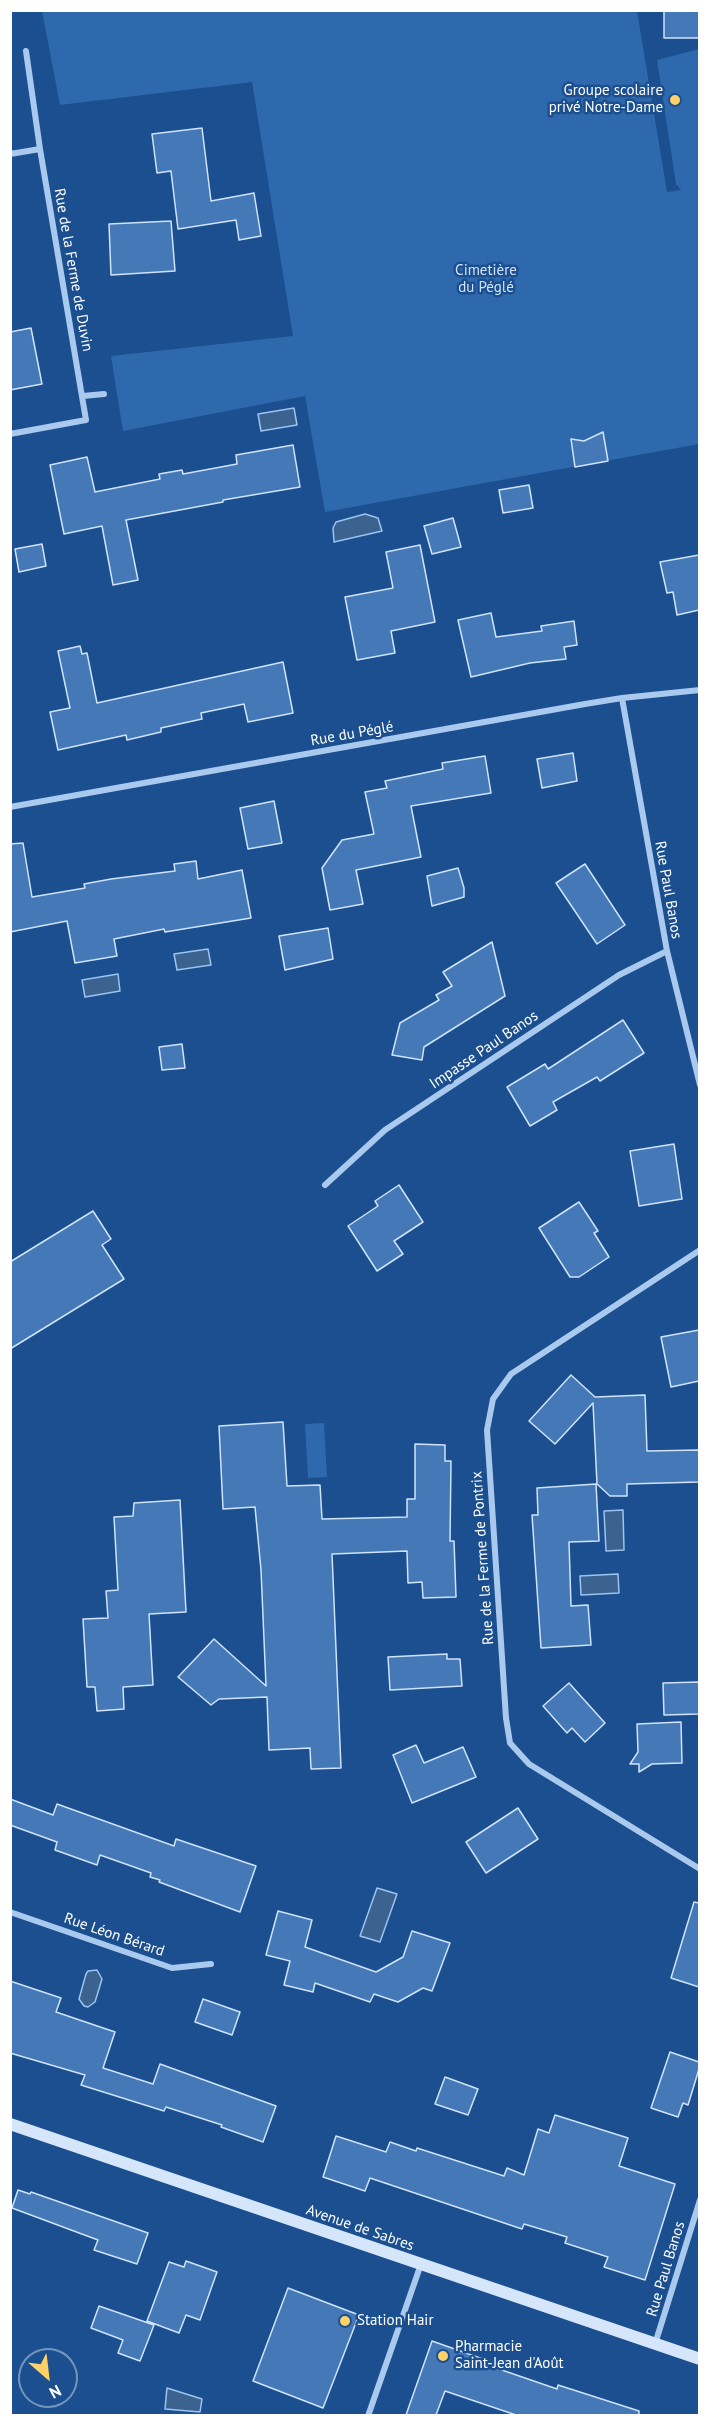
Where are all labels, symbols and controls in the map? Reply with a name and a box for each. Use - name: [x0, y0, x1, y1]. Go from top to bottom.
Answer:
- place label: Groupe scolaire privé Notre-Dame: [549, 82, 663, 117]
- marker: Groupe scolaire privé Notre-Dame: [668, 93, 682, 107]
- street label: Rue de la Ferme de Duvin: [50, 187, 96, 353]
- park label: Cimetière du Péglé: [455, 262, 517, 297]
- street label: Rue du Péglé: [309, 718, 395, 750]
- street label: Rue Paul Banos: [651, 840, 685, 940]
- street label: Impasse Paul Banos: [426, 1007, 542, 1093]
- street label: Rue de la Ferme de Pontrix: [468, 1471, 498, 1645]
- street label: Rue Léon Bérard: [61, 1909, 167, 1961]
- street label: Avenue de Sabres: [304, 2201, 416, 2255]
- street label: Rue Paul Banos: [643, 2219, 689, 2319]
- place label: Station Hair: [357, 2312, 433, 2330]
- marker: Station Hair: [338, 2314, 352, 2328]
- place label: Pharmacie Saint-Jean d'Août: [455, 2338, 564, 2373]
- north arrow: [18, 2348, 78, 2408]
- marker: Pharmacie Saint-Jean d'Août: [436, 2349, 450, 2363]
- text: N: [46, 2381, 65, 2403]

